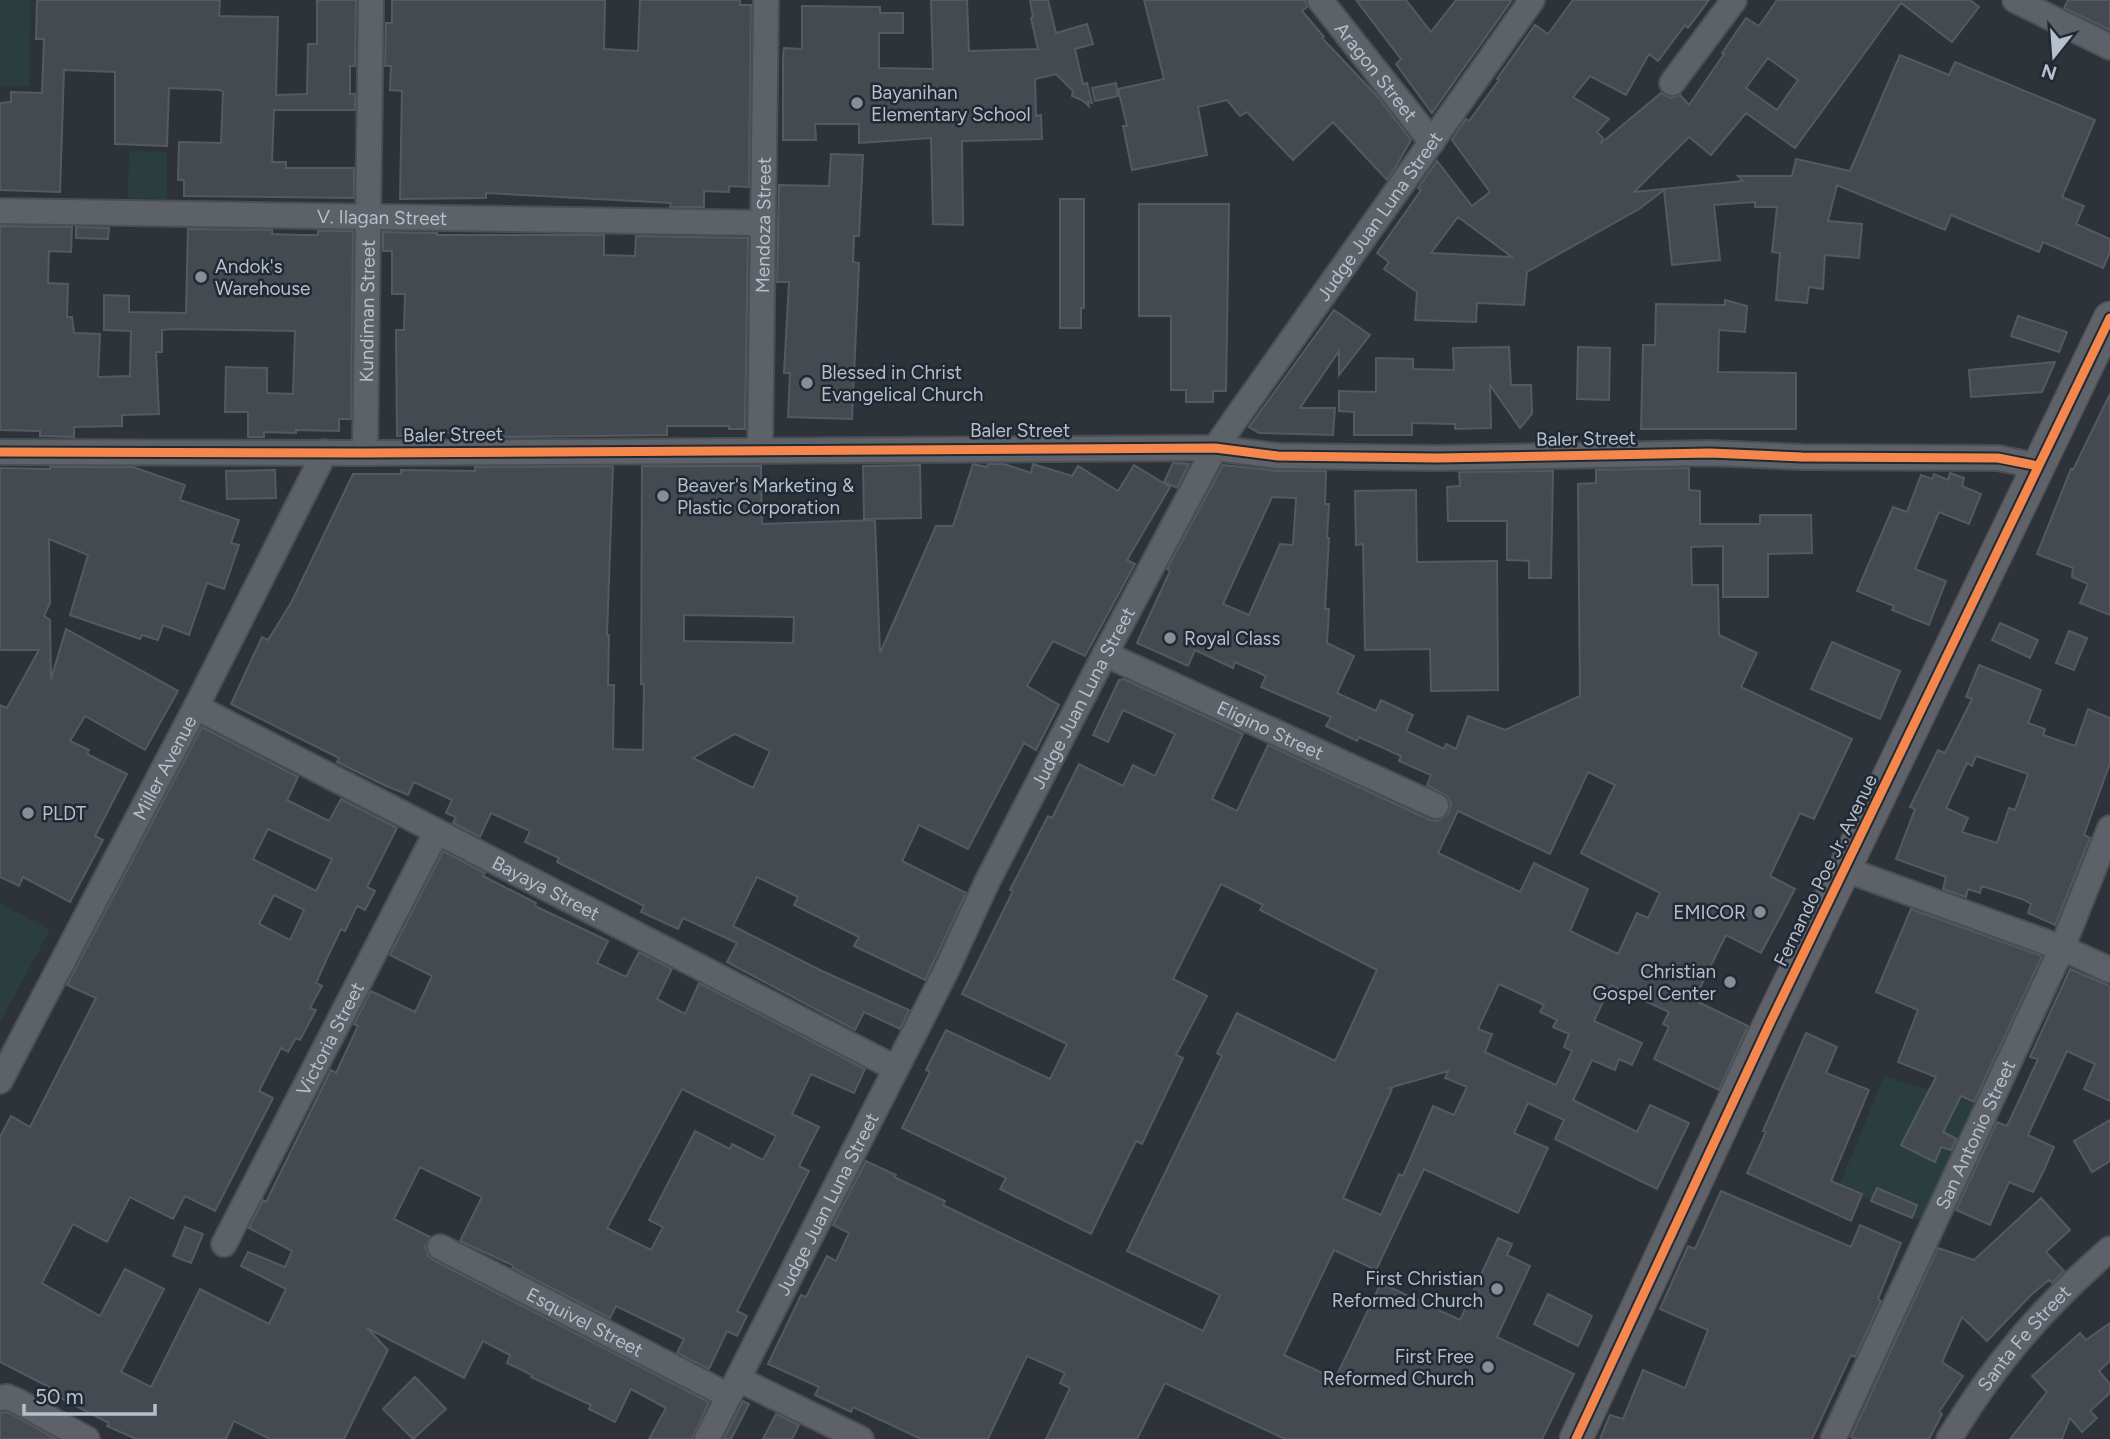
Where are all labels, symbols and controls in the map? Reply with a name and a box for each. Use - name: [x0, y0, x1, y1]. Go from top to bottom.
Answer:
- street label: Aragon Street: [1330, 18, 1422, 126]
- north arrow: [2019, 21, 2089, 91]
- text: N: [2039, 59, 2060, 85]
- place label: Bayanihan Elementary School: [871, 81, 1031, 126]
- marker: Bayanihan Elementary School: [849, 95, 865, 111]
- street label: Judge Juan Luna Street: [1312, 127, 1447, 305]
- street label: Mendoza Street: [751, 157, 776, 293]
- street label: V. Ilagan Street: [317, 205, 447, 230]
- street label: Kundiman Street: [355, 239, 380, 383]
- place label: Andok's Warehouse: [215, 255, 310, 300]
- marker: Andok's Warehouse: [193, 269, 209, 285]
- place label: Blessed in Christ Evangelical Church: [821, 361, 983, 406]
- marker: Blessed in Christ Evangelical Church: [799, 375, 815, 391]
- street label: Baler Street: [970, 419, 1070, 442]
- street label: Baler Street: [403, 422, 503, 447]
- street label: Baler Street: [1536, 426, 1636, 451]
- place label: Beaver's Marketing & Plastic Corporation: [677, 474, 855, 519]
- marker: Beaver's Marketing & Plastic Corporation: [655, 488, 671, 504]
- street label: Judge Juan Luna Street: [1026, 603, 1140, 793]
- place label: Royal Class: [1184, 627, 1280, 650]
- marker: Royal Class: [1162, 630, 1178, 646]
- street label: Eligino Street: [1213, 696, 1327, 765]
- street label: Miller Avenue: [128, 712, 202, 824]
- street label: Fernando Poe Jr. Avenue: [1769, 770, 1882, 970]
- place label: PLDT: [42, 802, 87, 825]
- marker: PLDT: [20, 805, 36, 821]
- street label: Bayaya Street: [488, 851, 604, 926]
- place label: EMICOR: [1673, 901, 1746, 924]
- marker: EMICOR: [1752, 904, 1768, 920]
- place label: Christian Gospel Center: [1593, 960, 1717, 1005]
- marker: Christian Gospel Center: [1722, 974, 1738, 990]
- street label: Victoria Street: [292, 978, 369, 1100]
- street label: San Antonio Street: [1931, 1056, 2020, 1213]
- street label: Judge Juan Luna Street: [771, 1109, 884, 1299]
- place label: First Christian Reformed Church: [1332, 1267, 1483, 1312]
- marker: First Christian Reformed Church: [1489, 1281, 1505, 1297]
- street label: Santa Fe Street: [1973, 1281, 2076, 1396]
- street label: Esquivel Street: [522, 1283, 647, 1362]
- place label: First Free Reformed Church: [1323, 1345, 1474, 1390]
- marker: First Free Reformed Church: [1480, 1359, 1496, 1375]
- scale bar: [24, 1372, 156, 1416]
- text: 50 m: [35, 1384, 84, 1409]

